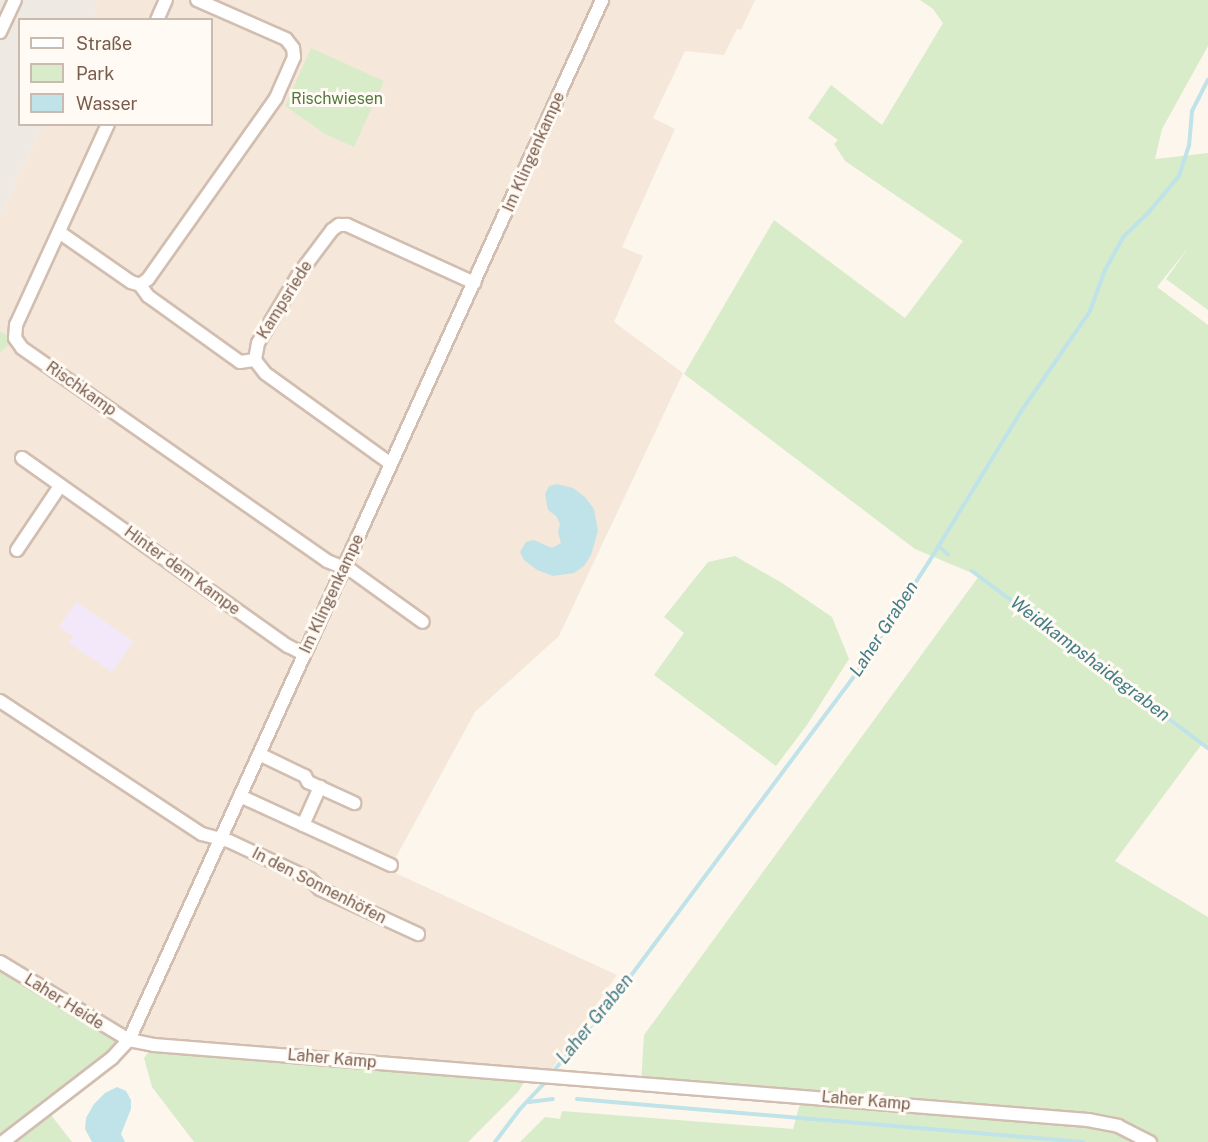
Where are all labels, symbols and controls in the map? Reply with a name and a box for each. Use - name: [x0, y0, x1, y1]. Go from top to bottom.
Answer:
- legend: [18, 18, 213, 126]
- text: Straße: [76, 33, 132, 54]
- text: Park: [76, 63, 114, 84]
- park label: Rischwiesen: [291, 89, 383, 109]
- street label: Im Klingenkampe: [499, 89, 569, 215]
- text: Wasser: [76, 93, 138, 114]
- street label: Kampsriede: [253, 257, 317, 343]
- street label: Rischkamp: [42, 358, 120, 420]
- street label: Hinter dem Kampe: [120, 522, 244, 620]
- street label: Im Klingenkampe: [296, 531, 368, 657]
- water label: Laher Graben: [845, 577, 923, 681]
- water label: Weidkampshaidegraben: [1006, 592, 1174, 726]
- street label: In den Sonnenhöfen: [249, 844, 389, 928]
- street label: Laher Heide: [21, 970, 107, 1034]
- water label: Laher Graben: [552, 970, 638, 1068]
- street label: Laher Kamp: [287, 1046, 377, 1072]
- street label: Laher Kamp: [821, 1088, 911, 1114]

